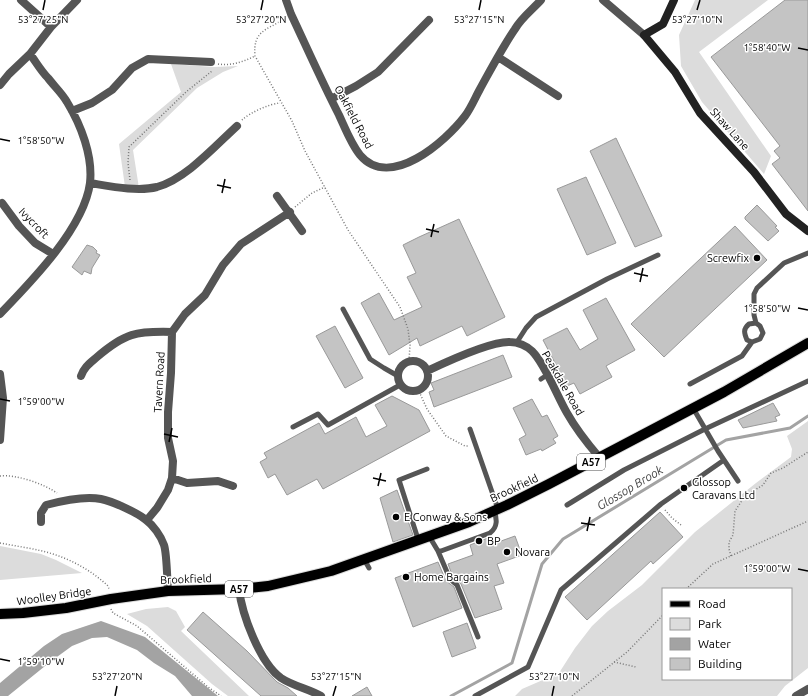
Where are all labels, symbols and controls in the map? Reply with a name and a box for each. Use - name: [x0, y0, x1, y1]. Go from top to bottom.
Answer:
- text: 53°27'25"N: [18, 14, 68, 25]
- text: 53°27'20"N: [236, 14, 286, 25]
- text: 53°27'15"N: [454, 14, 504, 25]
- text: 53°27'10"N: [672, 14, 722, 25]
- text: 1°58'40"W: [743, 42, 791, 53]
- street label: Oakfield Road: [332, 83, 376, 151]
- street label: Shaw Lane: [708, 106, 752, 152]
- text: 1°58'50"W: [17, 135, 65, 146]
- street label: Ivycroft: [17, 205, 52, 241]
- place label: Screwfix: [707, 252, 749, 264]
- marker: Screwfix: [752, 253, 762, 263]
- text: 1°58'50"W: [743, 303, 791, 314]
- street label: Peakdale Road: [540, 349, 586, 417]
- street label: Tavern Road: [151, 351, 167, 413]
- text: 1°59'00"W: [17, 396, 65, 407]
- road number: A57: [577, 454, 605, 470]
- water label: Glossop Brook: [594, 462, 666, 512]
- street label: Brookfield: [488, 472, 540, 504]
- place label: Glossop Caravans Ltd: [692, 476, 755, 501]
- marker: Glossop Caravans Ltd: [679, 483, 689, 493]
- place label: E Conway & Sons: [404, 511, 487, 523]
- marker: E Conway & Sons: [391, 512, 401, 522]
- place label: BP: [487, 535, 501, 547]
- marker: BP: [474, 536, 484, 546]
- place label: Novara: [515, 546, 550, 558]
- marker: Novara: [502, 547, 512, 557]
- text: 1°59'00"W: [743, 563, 791, 574]
- place label: Home Bargains: [414, 571, 489, 583]
- street label: Brookfield: [160, 572, 212, 586]
- marker: Home Bargains: [401, 572, 411, 582]
- road number: A57: [225, 581, 253, 597]
- street label: Woolley Bridge: [16, 585, 92, 607]
- legend: [662, 588, 792, 680]
- text: Road: [698, 597, 726, 610]
- text: Park: [698, 617, 722, 630]
- text: Water: [698, 637, 731, 650]
- text: 1°59'10"W: [17, 656, 65, 667]
- text: Building: [698, 657, 742, 670]
- text: 53°27'20"N: [92, 671, 142, 682]
- text: 53°27'15"N: [311, 671, 361, 682]
- text: 53°27'10"N: [529, 671, 579, 682]

